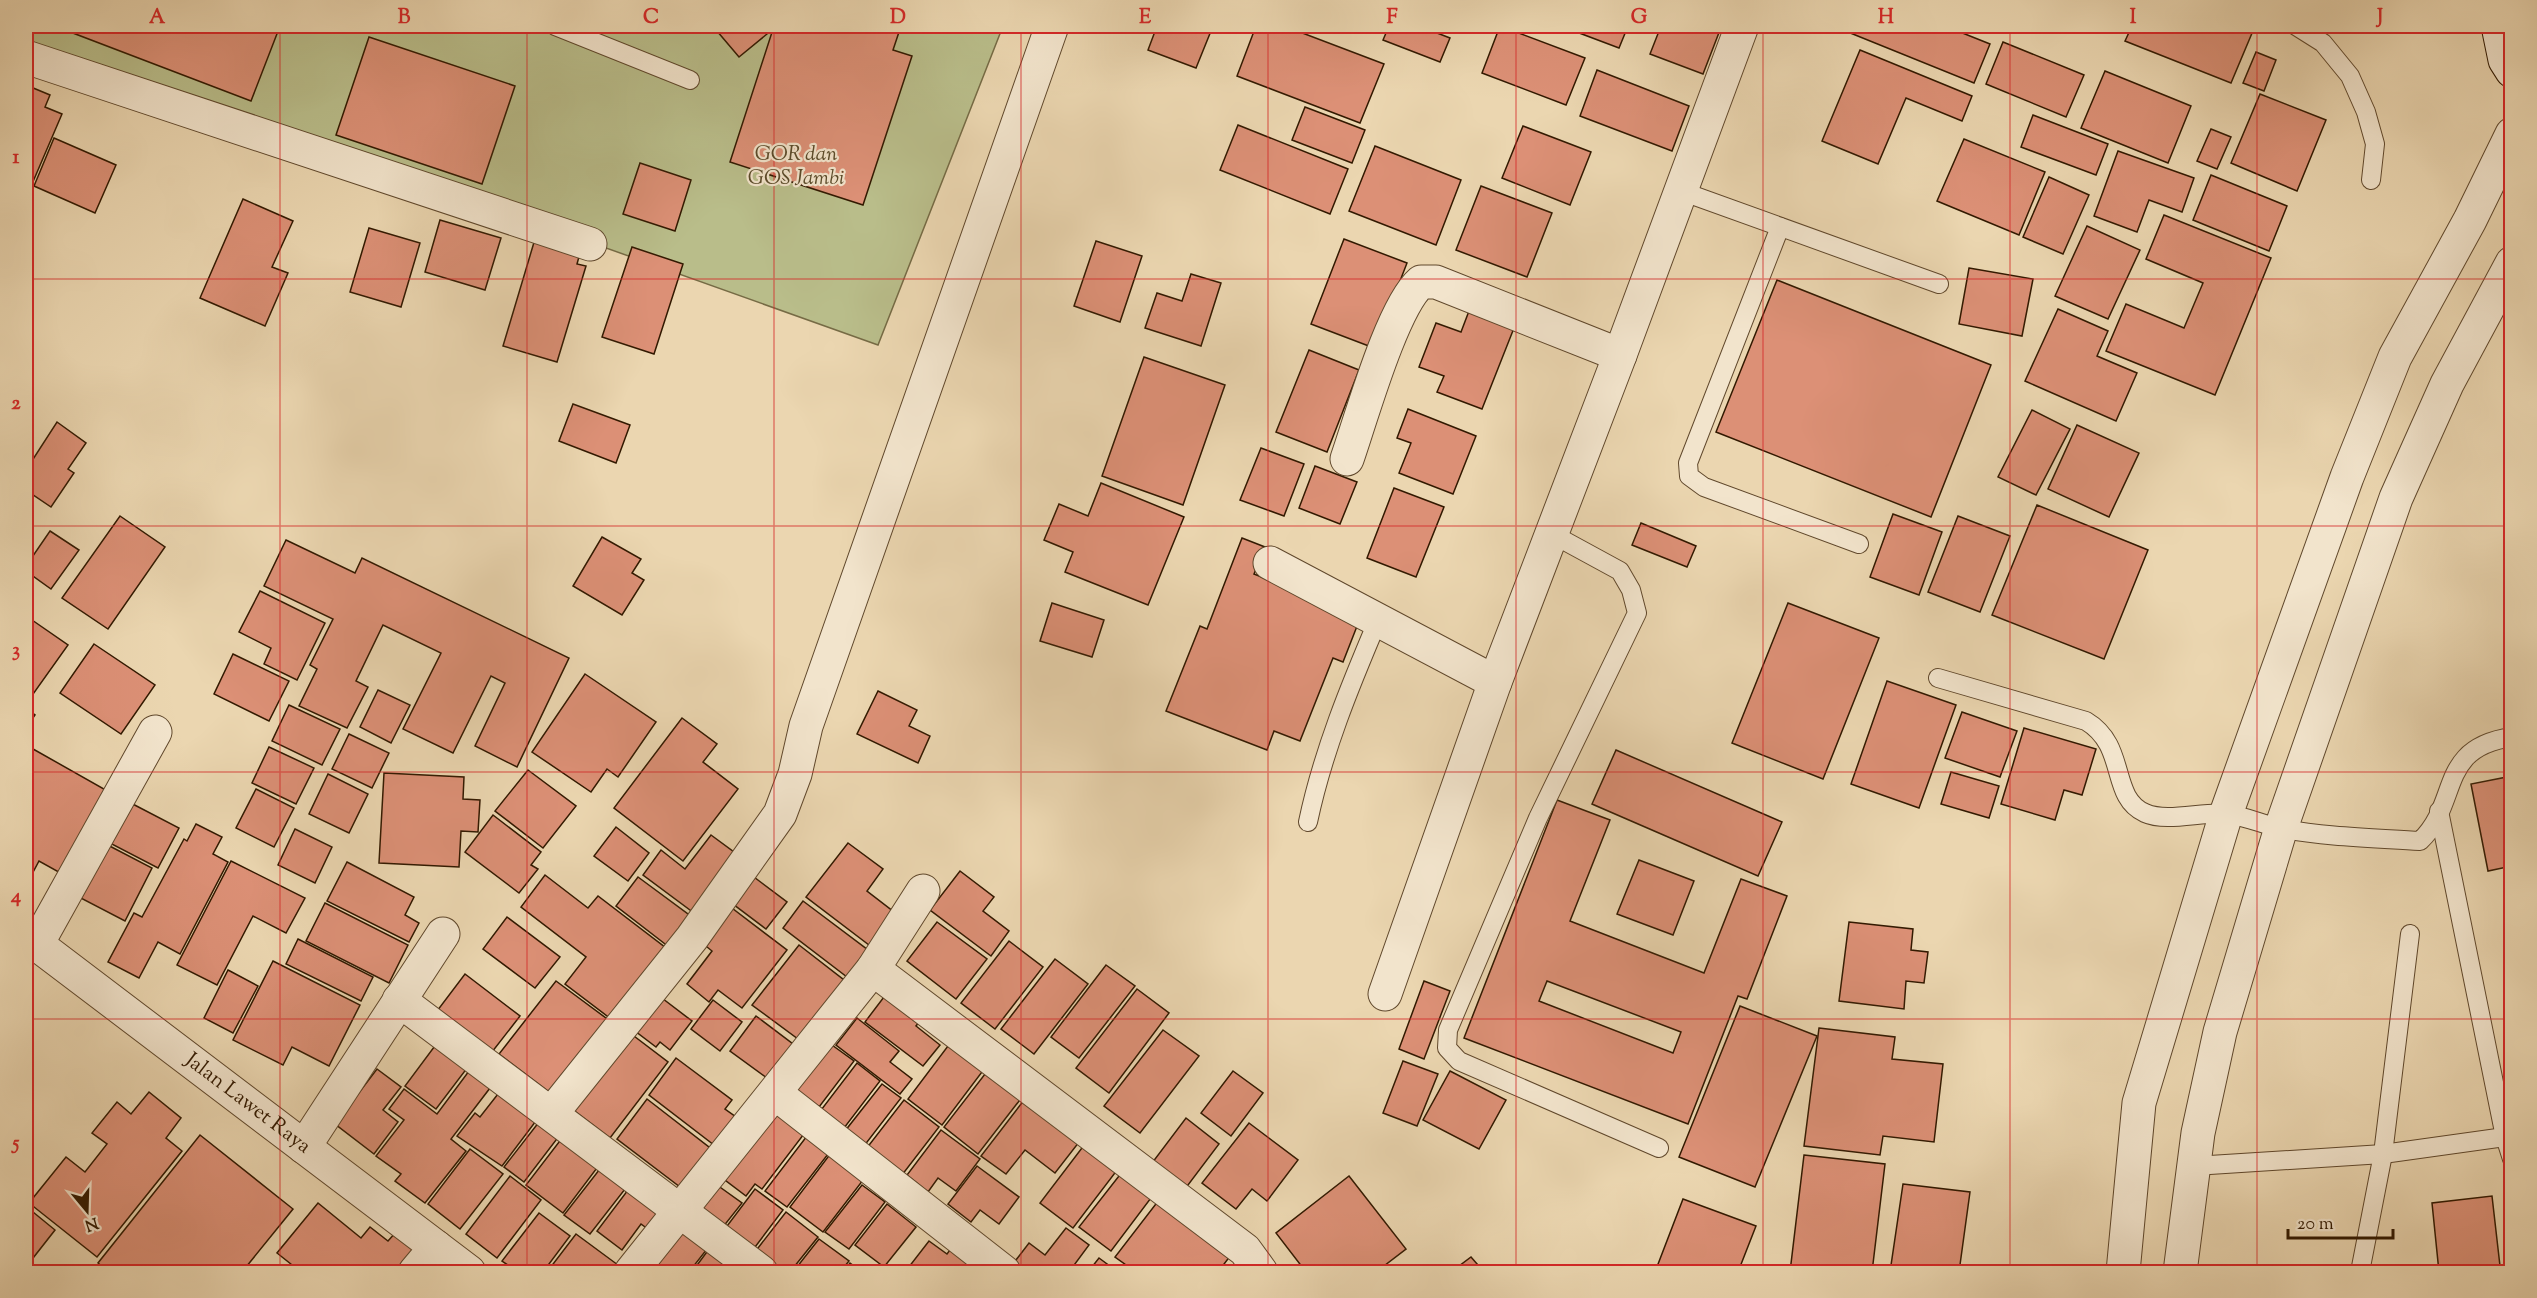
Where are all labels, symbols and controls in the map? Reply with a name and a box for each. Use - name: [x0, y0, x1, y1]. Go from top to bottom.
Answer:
- text: A: [149, 4, 166, 33]
- text: B: [398, 4, 411, 33]
- text: C: [643, 4, 659, 33]
- text: D: [890, 4, 906, 33]
- text: E: [1139, 4, 1152, 33]
- text: F: [1386, 4, 1398, 33]
- text: G: [1631, 4, 1648, 33]
- text: H: [1878, 4, 1894, 33]
- text: I: [2130, 4, 2137, 33]
- text: J: [2375, 4, 2383, 33]
- park label: GOR dan GOS Jambi: [748, 140, 844, 194]
- text: 1: [13, 144, 20, 173]
- text: 2: [11, 390, 21, 419]
- text: 3: [12, 637, 20, 666]
- text: 4: [10, 883, 21, 912]
- street label: Jalan Lawet Raya: [177, 1046, 317, 1162]
- text: 5: [11, 1130, 20, 1159]
- north arrow: [57, 1181, 117, 1241]
- scale bar: [2288, 1202, 2393, 1240]
- text: N: [81, 1210, 101, 1236]
- text: 20 m: [2297, 1212, 2334, 1238]

